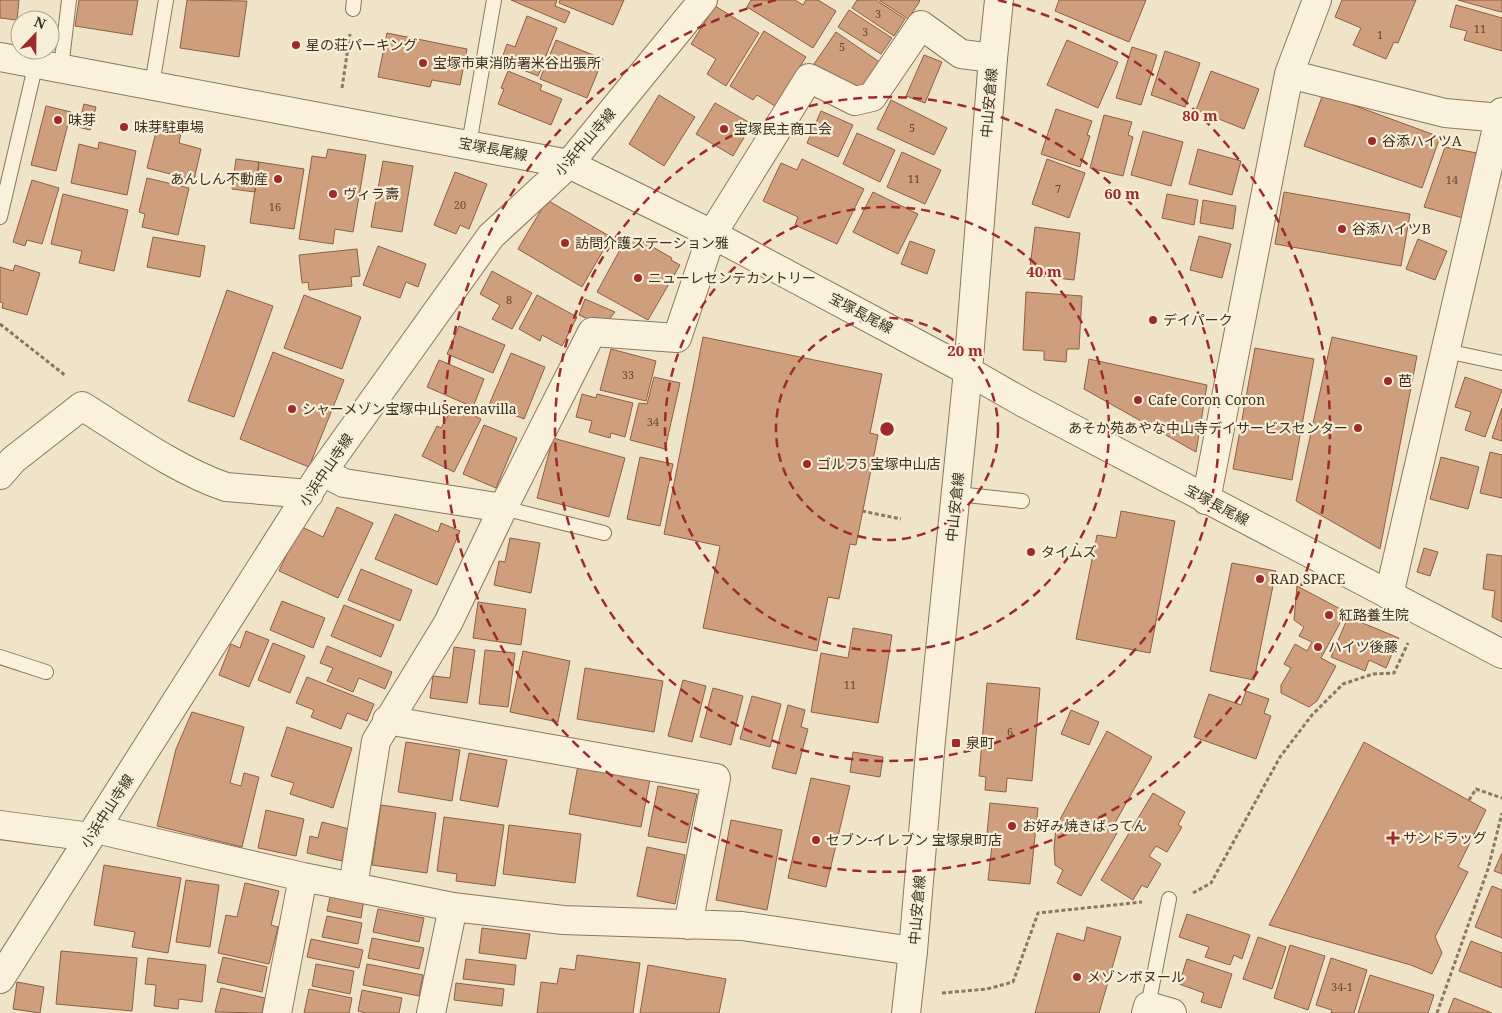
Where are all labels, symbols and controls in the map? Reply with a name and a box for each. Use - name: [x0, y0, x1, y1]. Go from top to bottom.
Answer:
- house number: 3: [875, 6, 881, 21]
- north arrow: [10, 10, 60, 60]
- text: N: [31, 12, 49, 33]
- house number: 11: [1474, 21, 1486, 36]
- house number: 3: [862, 24, 868, 39]
- house number: 1: [1377, 27, 1383, 42]
- place label: 星の荘パーキング: [306, 35, 418, 54]
- marker: 星の荘パーキング: [290, 39, 302, 51]
- house number: 5: [839, 39, 845, 54]
- place label: 宝塚市東消防署米谷出張所: [433, 53, 601, 72]
- marker: 宝塚市東消防署米谷出張所: [417, 57, 429, 69]
- street label: 中山安倉線: [976, 67, 1001, 139]
- street label: 小浜中山寺線: [550, 104, 619, 180]
- text: 80 m: [1182, 105, 1218, 125]
- place label: 味芽: [68, 110, 96, 129]
- marker: 味芽: [52, 114, 64, 126]
- place label: 味芽駐車場: [134, 117, 204, 136]
- place label: 宝塚民主商工会: [734, 119, 832, 138]
- house number: 5: [909, 120, 915, 135]
- marker: 味芽駐車場: [118, 121, 130, 133]
- marker: 宝塚民主商工会: [718, 123, 730, 135]
- place label: 谷添ハイツA: [1382, 131, 1462, 150]
- street label: 宝塚長尾線: [457, 133, 529, 165]
- marker: 谷添ハイツA: [1366, 135, 1378, 147]
- place label: あんしん不動産: [170, 169, 268, 188]
- house number: 11: [908, 171, 920, 186]
- house number: 14: [1446, 172, 1458, 187]
- marker: あんしん不動産: [272, 173, 284, 185]
- house number: 7: [1055, 181, 1061, 196]
- text: 60 m: [1104, 183, 1140, 203]
- place label: ヴィラ壽: [343, 184, 399, 203]
- marker: ヴィラ壽: [327, 188, 339, 200]
- house number: 20: [454, 197, 466, 212]
- house number: 16: [269, 199, 281, 214]
- place label: 谷添ハイツB: [1352, 219, 1431, 238]
- marker: 谷添ハイツB: [1336, 223, 1348, 235]
- place label: 訪問介護ステーション雅: [575, 233, 729, 252]
- marker: 訪問介護ステーション雅: [559, 237, 571, 249]
- text: 40 m: [1026, 261, 1062, 281]
- place label: ニューレセンテカントリー: [648, 268, 816, 287]
- marker: ニューレセンテカントリー: [632, 272, 644, 284]
- street label: 宝塚長尾線: [826, 288, 897, 337]
- house number: 8: [506, 292, 512, 307]
- place label: デイパーク: [1163, 310, 1233, 329]
- marker: デイパーク: [1147, 314, 1159, 326]
- text: 20 m: [947, 340, 983, 360]
- house number: 33: [622, 367, 634, 382]
- place label: 芭: [1398, 371, 1412, 390]
- marker: 芭: [1382, 375, 1394, 387]
- place label: Cafe Coron Coron: [1148, 390, 1265, 409]
- marker: Cafe Coron Coron: [1132, 394, 1144, 406]
- place label: シャーメゾン宝塚中山Serenavilla: [302, 399, 517, 418]
- marker: シャーメゾン宝塚中山Serenavilla: [286, 403, 298, 415]
- house number: 34: [647, 414, 659, 429]
- place label: あそか苑あやな中山寺デイサービスセンター: [1068, 418, 1348, 437]
- centre of rings: [878, 420, 896, 438]
- marker: あそか苑あやな中山寺デイサービスセンター: [1352, 422, 1364, 434]
- street label: 小浜中山寺線: [294, 430, 357, 510]
- place label: ゴルフ5 宝塚中山店: [817, 454, 940, 473]
- marker: ゴルフ5 宝塚中山店: [801, 458, 813, 470]
- street label: 中山安倉線: [941, 471, 968, 543]
- street label: 宝塚長尾線: [1182, 480, 1253, 529]
- place label: タイムズ: [1041, 542, 1097, 561]
- marker: タイムズ: [1025, 546, 1037, 558]
- place label: RAD SPACE: [1270, 569, 1345, 588]
- marker: RAD SPACE: [1254, 573, 1266, 585]
- place label: 紅路養生院: [1339, 605, 1409, 624]
- marker: 紅路養生院: [1323, 609, 1335, 621]
- place label: ハイツ後藤: [1328, 637, 1398, 656]
- marker: ハイツ後藤: [1312, 641, 1324, 653]
- house number: 11: [844, 677, 856, 692]
- house number: 6: [1007, 724, 1013, 739]
- place label: 泉町: [966, 733, 994, 752]
- marker: 泉町: [950, 737, 962, 749]
- street label: 小浜中山寺線: [76, 770, 137, 851]
- place label: お好み焼きばってん: [1022, 816, 1147, 835]
- marker: お好み焼きばってん: [1006, 820, 1018, 832]
- place label: サンドラッグ: [1403, 828, 1487, 847]
- place label: セブン-イレブン 宝塚泉町店: [826, 830, 1002, 849]
- marker: サンドラッグ: [1387, 832, 1399, 844]
- marker: セブン-イレブン 宝塚泉町店: [810, 834, 822, 846]
- street label: 中山安倉線: [904, 874, 929, 946]
- place label: メゾンボヌール: [1087, 967, 1185, 986]
- marker: メゾンボヌール: [1071, 971, 1083, 983]
- house number: 34-1: [1331, 979, 1353, 994]

